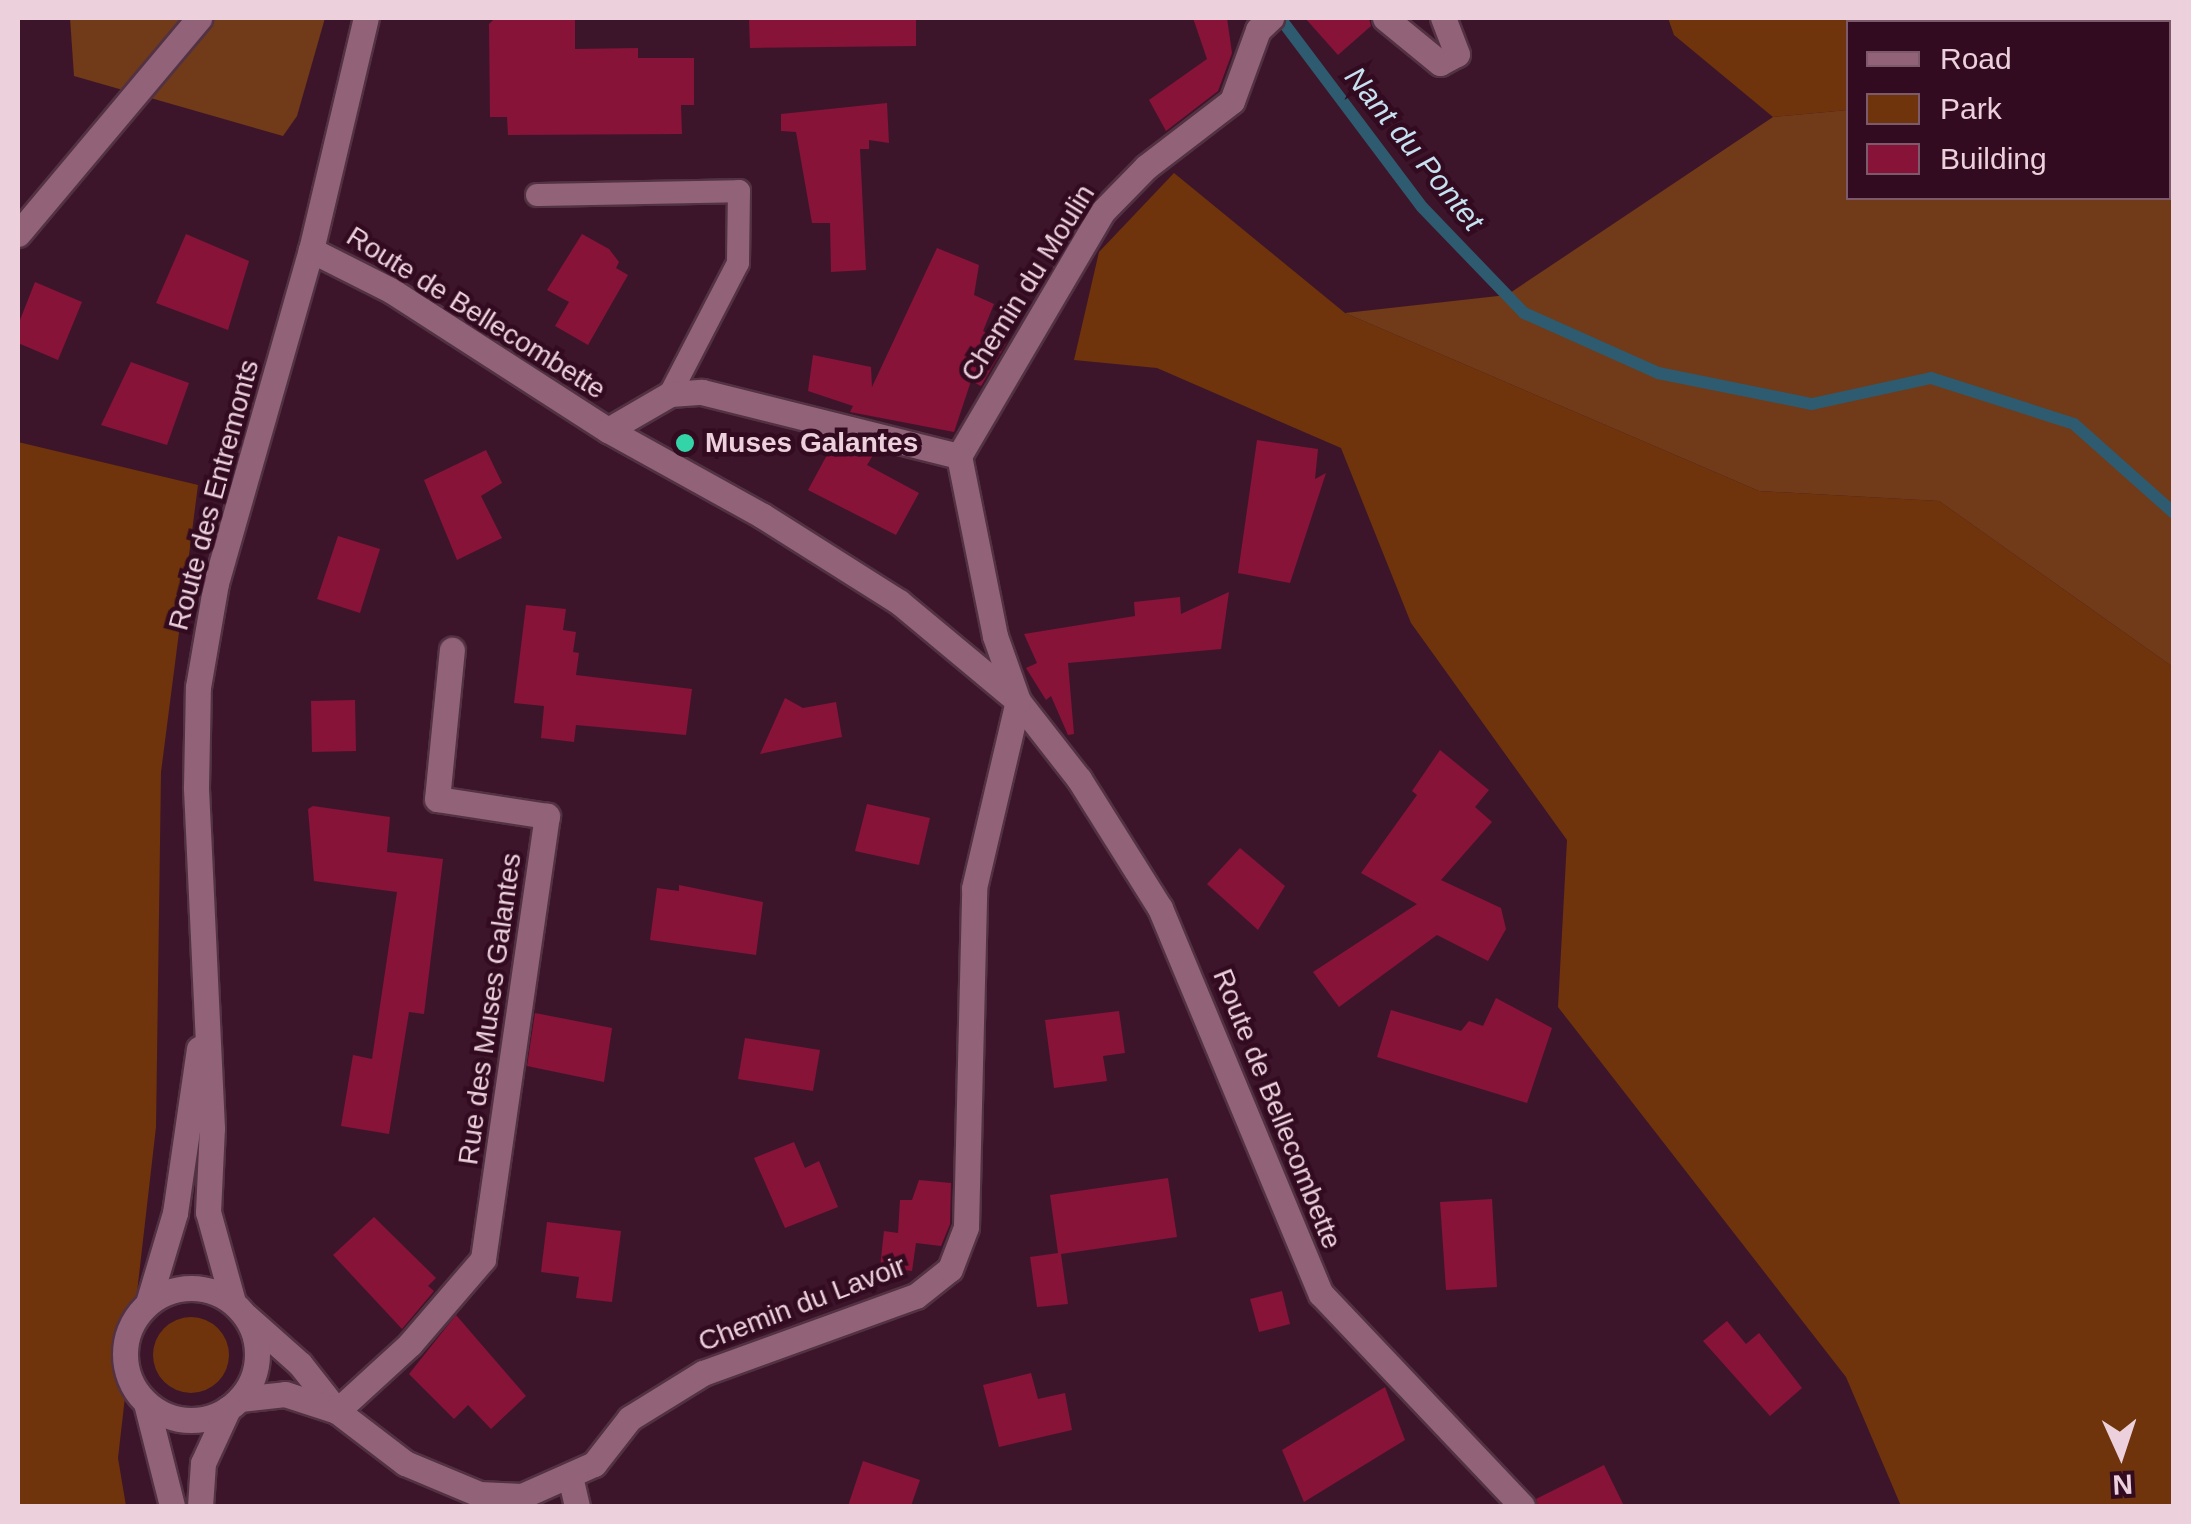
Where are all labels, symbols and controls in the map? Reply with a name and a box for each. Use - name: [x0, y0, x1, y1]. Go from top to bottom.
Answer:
- legend: [1846, 20, 2171, 200]
- text: Road: [1940, 42, 2012, 75]
- water label: Nant du Pontet: [1337, 60, 1491, 238]
- text: Park: [1940, 92, 2002, 125]
- text: Building: [1940, 142, 2047, 175]
- street label: Chemin du Moulin: [954, 178, 1102, 388]
- street label: Route de Bellecombette: [340, 220, 612, 406]
- street label: Route des Entremonts: [162, 356, 266, 634]
- place label: Muses Galantes: [705, 426, 918, 460]
- marker: Muses Galantes: [674, 432, 696, 454]
- street label: Rue des Muses Galantes: [451, 851, 529, 1167]
- street label: Route de Bellecombette: [1205, 964, 1349, 1254]
- street label: Chemin du Lavoir: [694, 1249, 910, 1359]
- north arrow: [2071, 1404, 2171, 1504]
- text: N: [2112, 1468, 2134, 1500]

